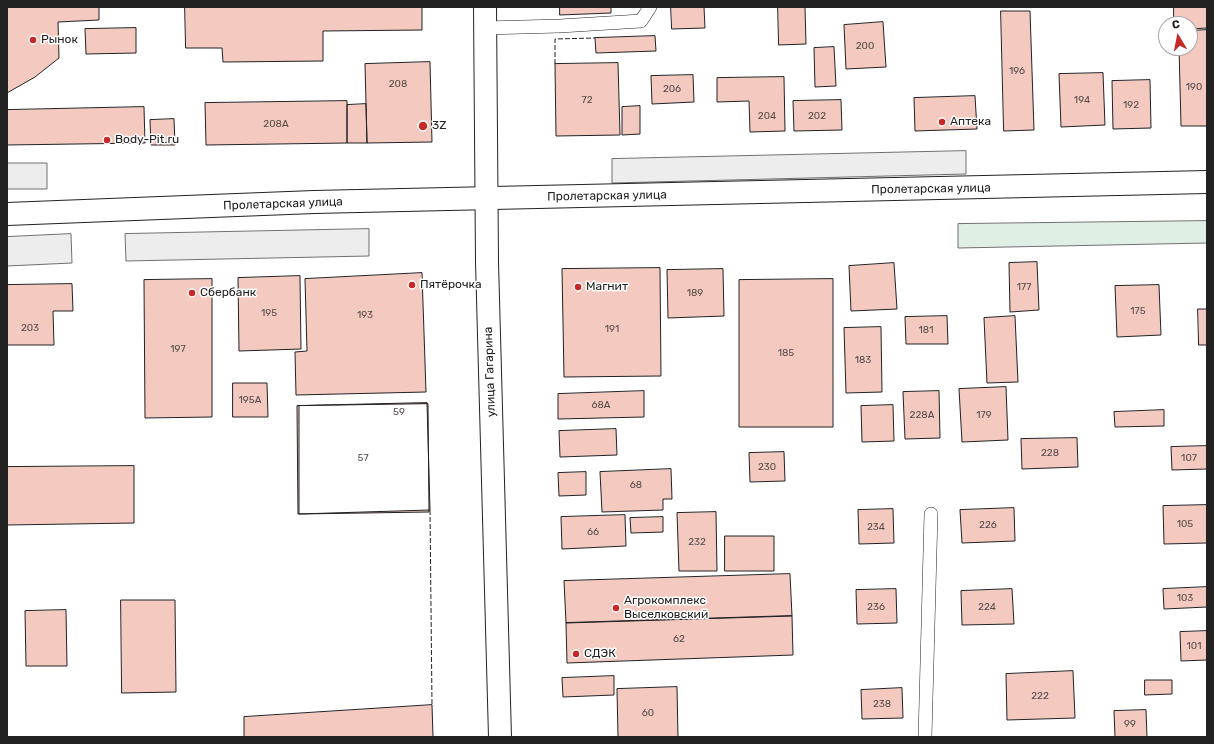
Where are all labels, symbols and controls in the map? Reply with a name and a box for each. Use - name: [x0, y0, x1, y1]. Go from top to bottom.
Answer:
- north arrow: [1158, 16, 1198, 56]
- text: С: [1171, 18, 1181, 32]
- place label: Рынок: [41, 33, 78, 47]
- marker: Рынок: [28, 35, 38, 45]
- house number: 200: [856, 40, 874, 52]
- house number: 196: [1009, 65, 1025, 77]
- house number: 208: [389, 78, 407, 90]
- house number: 190: [1186, 81, 1202, 93]
- house number: 206: [663, 83, 681, 95]
- house number: 72: [582, 94, 592, 106]
- house number: 194: [1074, 94, 1090, 106]
- house number: 192: [1123, 99, 1139, 111]
- house number: 204: [758, 110, 776, 122]
- house number: 202: [808, 110, 826, 122]
- place label: Аптека: [950, 115, 991, 129]
- marker: Аптека: [937, 117, 947, 127]
- house number: 208А: [263, 118, 289, 130]
- place label: 3Z: [432, 119, 446, 133]
- marker: 3Z: [417, 120, 429, 132]
- place label: Body-Pit.ru: [115, 133, 179, 147]
- marker: Body-Pit.ru: [102, 135, 112, 145]
- street label: Пролетарская улица: [871, 181, 991, 197]
- street label: Пролетарская улица: [547, 188, 667, 204]
- street label: Пролетарская улица: [223, 195, 343, 213]
- place label: Пятёрочка: [420, 278, 482, 292]
- marker: Пятёрочка: [407, 280, 417, 290]
- place label: Магнит: [586, 280, 628, 294]
- house number: 177: [1017, 281, 1031, 293]
- marker: Магнит: [573, 282, 583, 292]
- place label: Сбербанк: [200, 286, 256, 300]
- house number: 189: [687, 287, 703, 299]
- marker: Сбербанк: [187, 288, 197, 298]
- house number: 175: [1130, 305, 1146, 317]
- house number: 195: [261, 307, 277, 319]
- house number: 193: [357, 309, 373, 321]
- house number: 203: [21, 322, 39, 334]
- house number: 191: [605, 323, 619, 335]
- house number: 181: [919, 324, 933, 336]
- street label: улица Гагарина: [481, 327, 499, 417]
- house number: 197: [170, 343, 186, 355]
- house number: 185: [778, 347, 794, 359]
- house number: 183: [855, 354, 871, 366]
- house number: 195А: [239, 394, 261, 406]
- house number: 68А: [591, 399, 611, 411]
- house number: 59: [393, 406, 405, 418]
- house number: 228А: [910, 409, 934, 421]
- house number: 179: [976, 409, 992, 421]
- house number: 228: [1041, 447, 1059, 459]
- house number: 57: [357, 452, 369, 464]
- house number: 107: [1181, 452, 1197, 464]
- house number: 230: [758, 461, 776, 473]
- house number: 68: [630, 479, 642, 491]
- house number: 105: [1177, 518, 1193, 530]
- house number: 226: [979, 519, 997, 531]
- house number: 234: [867, 521, 885, 533]
- house number: 66: [587, 526, 599, 538]
- house number: 232: [688, 536, 706, 548]
- house number: 103: [1177, 592, 1193, 604]
- place label: Агрокомплекс Выселковский: [624, 594, 708, 622]
- house number: 236: [867, 601, 885, 613]
- house number: 224: [978, 601, 996, 613]
- marker: Агрокомплекс Выселковский: [611, 603, 621, 613]
- house number: 62: [673, 633, 685, 645]
- house number: 101: [1187, 640, 1201, 652]
- place label: СДЭК: [584, 647, 616, 661]
- marker: СДЭК: [571, 649, 581, 659]
- house number: 222: [1031, 690, 1049, 702]
- house number: 238: [873, 698, 891, 710]
- house number: 60: [642, 707, 654, 719]
- house number: 99: [1124, 718, 1136, 730]

